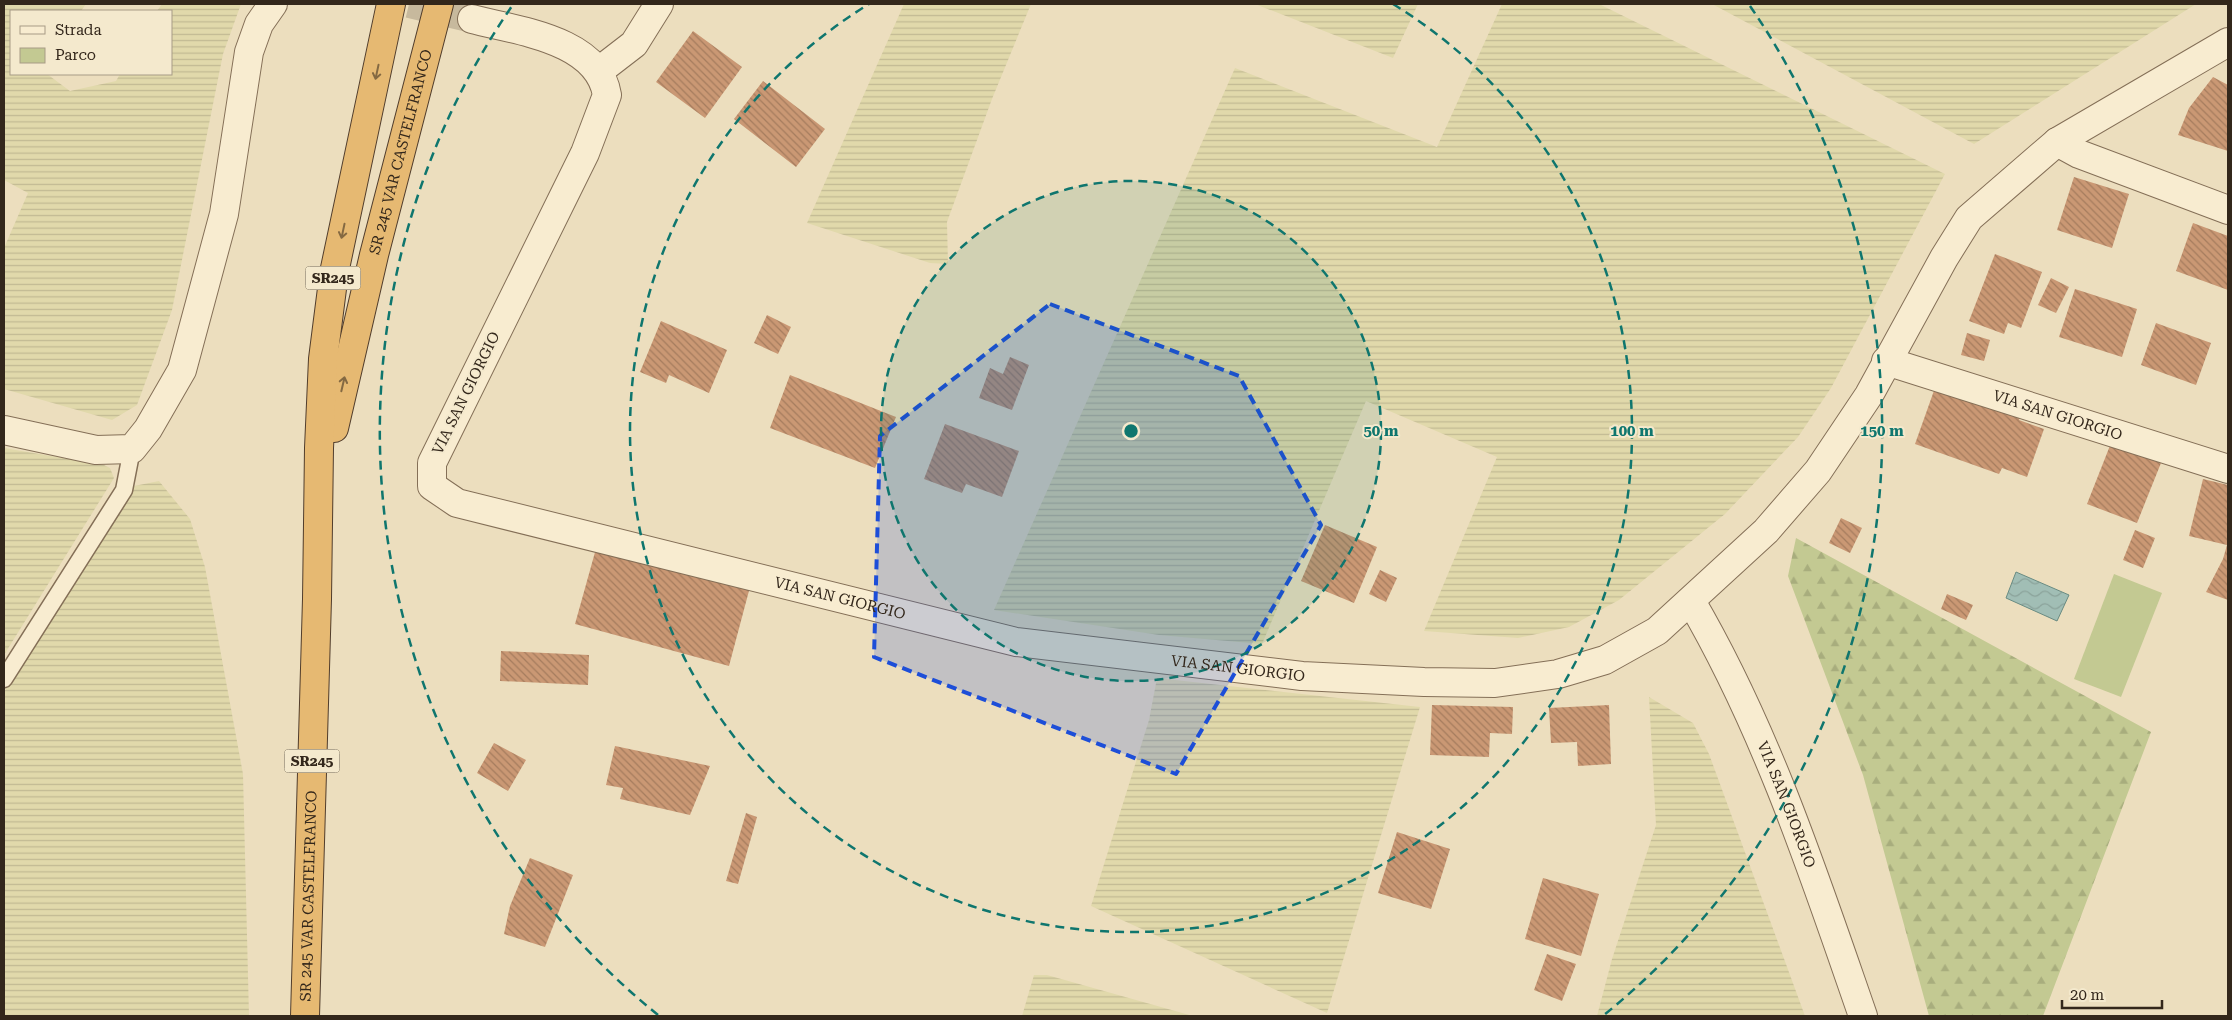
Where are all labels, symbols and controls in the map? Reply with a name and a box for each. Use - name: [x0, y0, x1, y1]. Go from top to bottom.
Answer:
- legend: [10, 10, 172, 75]
- text: Strada: [55, 21, 102, 39]
- text: Parco: [55, 46, 96, 64]
- street label: SR 245 VAR CASTELFRANCO: [365, 47, 436, 257]
- one-way arrow: [372, 63, 381, 79]
- one-way arrow: [338, 222, 347, 238]
- road number: SR245: [306, 266, 360, 290]
- street label: VIA SAN GIORGIO: [428, 329, 504, 457]
- one-way arrow: [339, 377, 348, 393]
- street label: VIA SAN GIORGIO: [1991, 386, 2125, 444]
- centre of rings: [1122, 422, 1140, 440]
- text: 50 m: [1363, 422, 1399, 440]
- text: 100 m: [1610, 422, 1654, 440]
- text: 150 m: [1860, 422, 1904, 440]
- street label: VIA SAN GIORGIO: [772, 573, 908, 623]
- street label: VIA SAN GIORGIO: [1170, 652, 1306, 685]
- street label: VIA SAN GIORGIO: [1753, 738, 1819, 870]
- road number: SR245: [284, 749, 340, 772]
- street label: SR 245 VAR CASTELFRANCO: [296, 790, 320, 1002]
- scale bar: [2062, 978, 2162, 1010]
- text: 20 m: [2070, 986, 2105, 1004]

